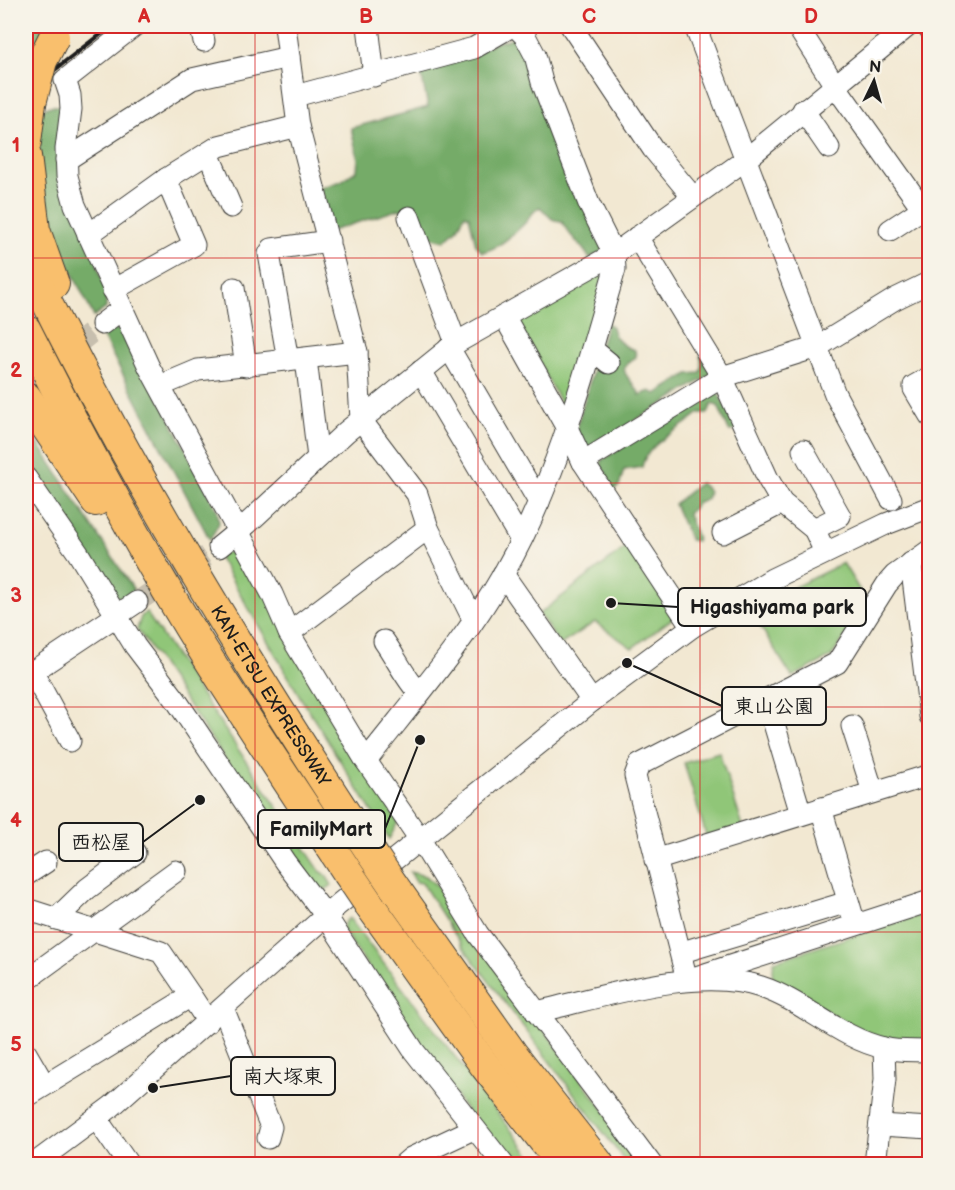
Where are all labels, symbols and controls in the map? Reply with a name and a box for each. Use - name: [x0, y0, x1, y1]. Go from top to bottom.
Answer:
- text: A: [137, 5, 151, 29]
- text: B: [359, 5, 373, 29]
- text: C: [582, 5, 596, 29]
- text: D: [804, 5, 818, 29]
- north arrow: [844, 51, 904, 111]
- text: N: [868, 58, 882, 78]
- text: 1: [12, 134, 20, 158]
- text: 2: [10, 359, 22, 383]
- text: 3: [10, 584, 22, 608]
- callout: Higashiyama park: [678, 588, 866, 626]
- text: Higashiyama park: [690, 596, 854, 620]
- street label: KAN-ETSU EXPRESSWAY: [206, 602, 335, 790]
- callout: 東山公園: [722, 687, 826, 725]
- text: 東山公園: [734, 695, 814, 719]
- text: 4: [10, 809, 22, 833]
- callout: FamilyMart: [258, 810, 385, 848]
- text: FamilyMart: [270, 818, 373, 842]
- callout: 西松屋: [59, 823, 143, 861]
- text: 西松屋: [71, 831, 131, 855]
- text: 5: [10, 1033, 22, 1057]
- callout: 南大塚東: [231, 1057, 335, 1095]
- text: 南大塚東: [243, 1065, 323, 1089]

